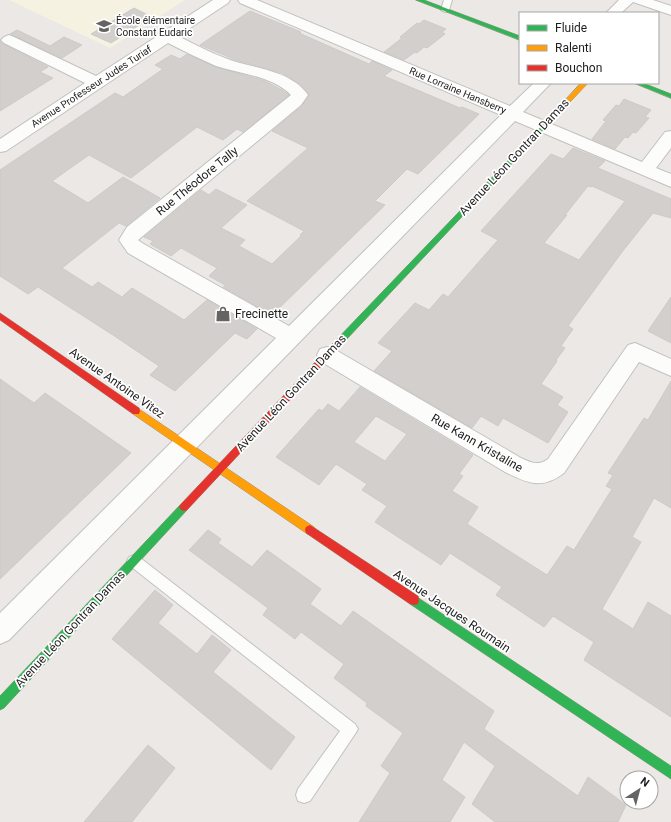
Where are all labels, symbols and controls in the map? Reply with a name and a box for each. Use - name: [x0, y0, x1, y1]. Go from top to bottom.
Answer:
- legend: [519, 12, 659, 84]
- place label: École élémentaire Constant Eudaric: [116, 14, 195, 38]
- school or university icon: École élémentaire Constant Eudaric: [95, 17, 113, 35]
- text: Fluide: [555, 21, 587, 35]
- text: Ralenti: [555, 41, 592, 55]
- street label: Avenue Professeur Judes Turiaf: [29, 43, 154, 130]
- text: Bouchon: [555, 61, 602, 75]
- street label: Rue Lorraine Hansberry: [408, 65, 508, 116]
- street label: Avenue Léon Gontran Damas: [456, 96, 572, 218]
- street label: Rue Théodore Tally: [153, 143, 241, 218]
- shop icon: Frecinette: [214, 305, 232, 323]
- place label: Frecinette: [235, 307, 288, 321]
- street label: Avenue Léon Gontran Damas: [233, 332, 349, 454]
- street label: Avenue Antoine Vitez: [67, 345, 167, 421]
- street label: Rue Kann Kristaline: [429, 411, 525, 475]
- street label: Avenue Jacques Roumain: [391, 567, 513, 655]
- street label: Avenue Léon Gontran Damas: [12, 568, 128, 690]
- north arrow: [619, 770, 659, 810]
- text: N: [638, 775, 652, 790]

